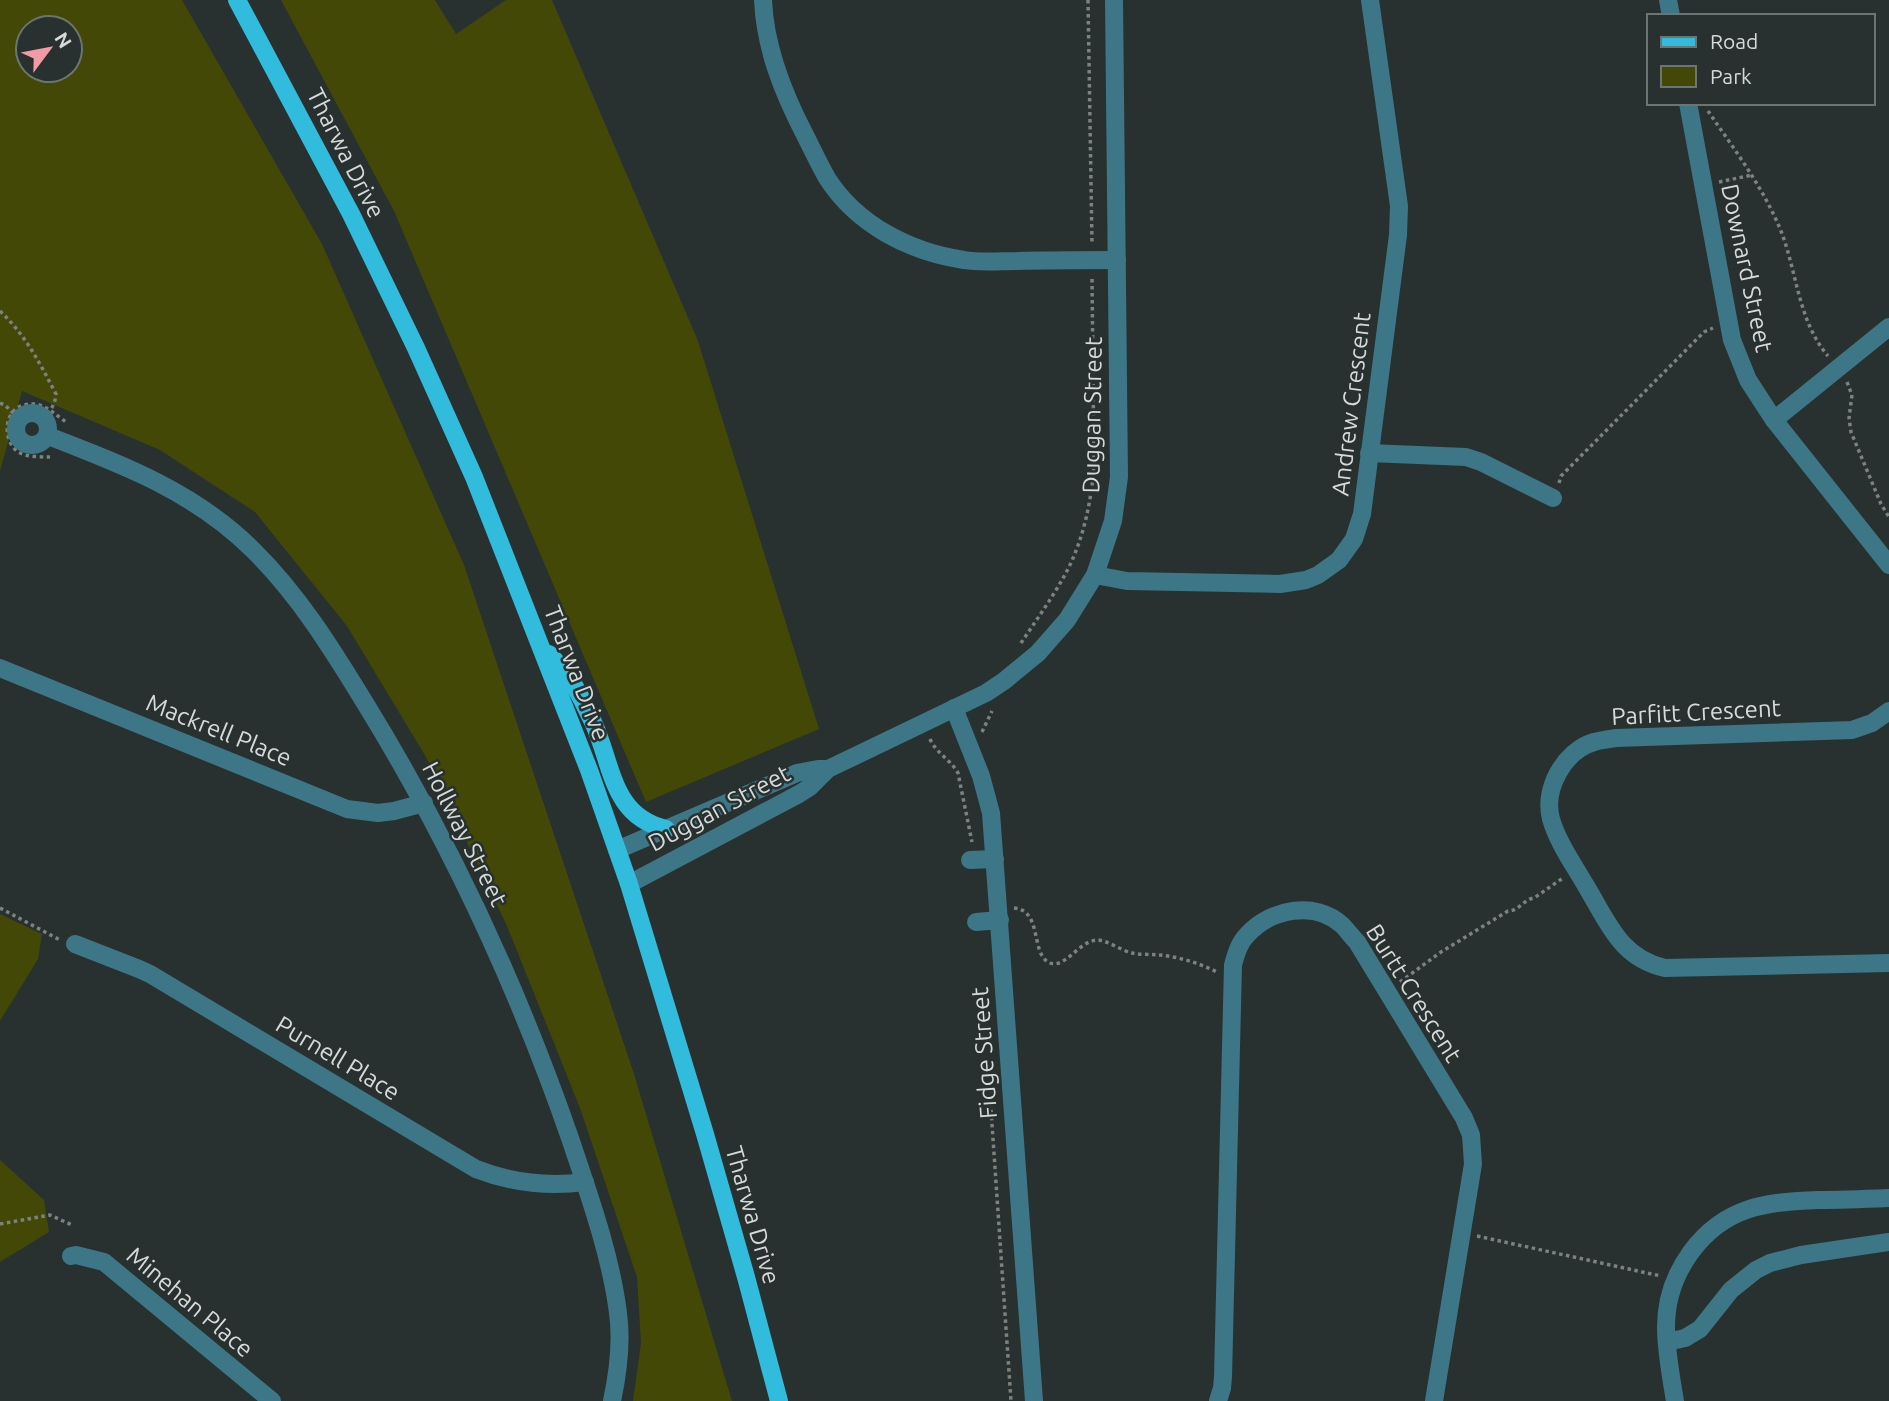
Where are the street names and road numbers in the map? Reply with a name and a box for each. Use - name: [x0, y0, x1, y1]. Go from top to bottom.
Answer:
- street label: Tharwa Drive: [302, 84, 390, 222]
- street label: Downard Street: [1716, 181, 1778, 355]
- street label: Andrew Crescent: [1326, 310, 1376, 497]
- street label: Duggan Street: [1077, 336, 1107, 494]
- street label: Tharwa Drive: [539, 602, 615, 744]
- street label: Mackrell Place: [142, 689, 296, 771]
- street label: Parfitt Crescent: [1610, 694, 1782, 730]
- street label: Hollway Street: [417, 757, 513, 911]
- street label: Duggan Street: [643, 759, 795, 857]
- street label: Burtt Crescent: [1361, 919, 1467, 1067]
- street label: Fidge Street: [966, 986, 1002, 1120]
- street label: Purnell Place: [271, 1010, 405, 1106]
- street label: Tharwa Drive: [720, 1143, 786, 1287]
- street label: Minehan Place: [121, 1241, 259, 1363]

